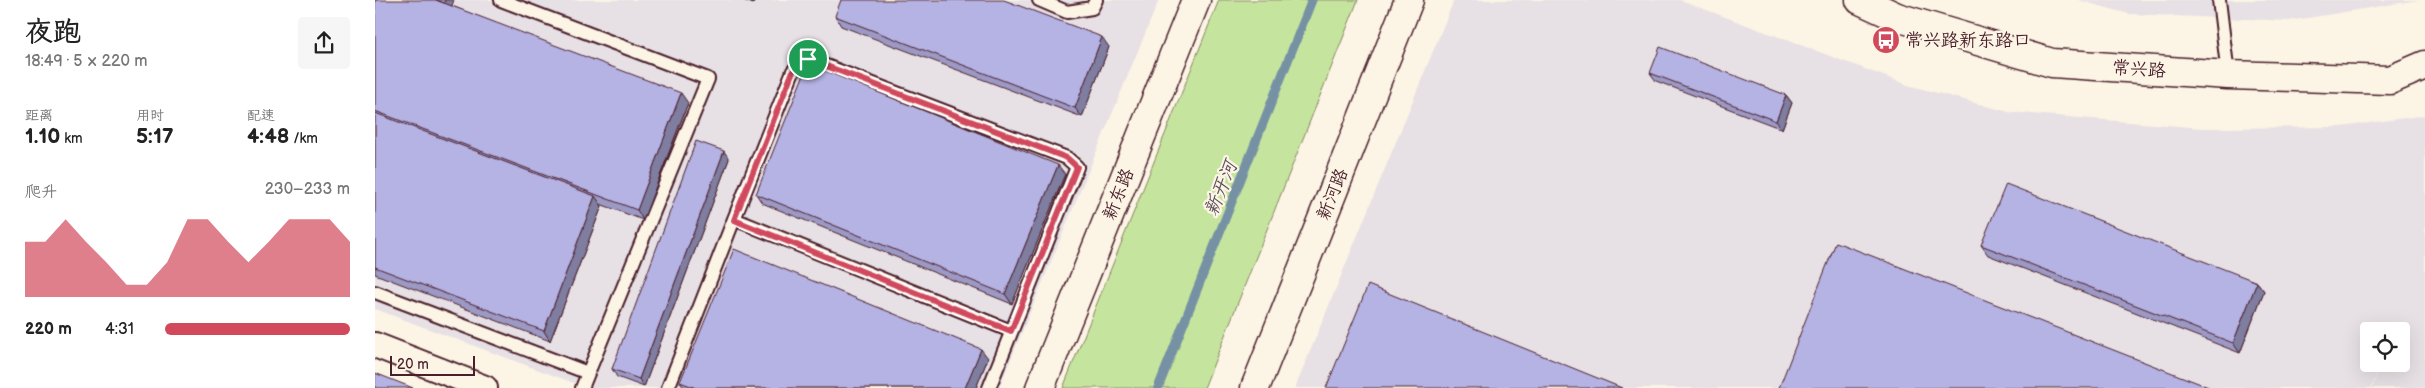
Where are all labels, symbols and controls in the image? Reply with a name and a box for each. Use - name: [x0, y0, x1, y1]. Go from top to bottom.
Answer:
- text: 夜跑: [25, 16, 81, 49]
- button: share: [298, 17, 350, 69]
- bus stop icon: 常兴路新东路口: [1871, 25, 1901, 55]
- place label: 常兴路新东路口: [1905, 30, 2031, 51]
- pin: [787, 38, 829, 80]
- icon: arrive: [794, 45, 822, 73]
- text: 18:49 · 5 × 220 m: [25, 52, 147, 71]
- street label: 常兴路: [2111, 57, 2167, 82]
- text: 距离: [25, 107, 53, 124]
- text: 用时: [136, 107, 164, 124]
- text: 配速: [247, 107, 275, 124]
- text: 1.10: [25, 124, 60, 149]
- text: 5:17: [136, 124, 174, 149]
- text: 4:48: [247, 124, 289, 149]
- text: km: [60, 130, 83, 147]
- text: /km: [289, 130, 318, 147]
- water label: 新开河: [1200, 155, 1244, 219]
- street label: 新东路: [1099, 165, 1138, 223]
- street label: 新河路: [1313, 165, 1352, 223]
- text: 230–233 m: [265, 180, 350, 199]
- text: 爬升: [25, 183, 57, 202]
- text: 220 m: [25, 320, 72, 339]
- text: 4:31: [105, 320, 134, 339]
- map controls: [2360, 322, 2410, 372]
- button: locate: [2360, 322, 2410, 372]
- scale bar: [390, 353, 475, 376]
- text: 20 m: [397, 356, 429, 373]

